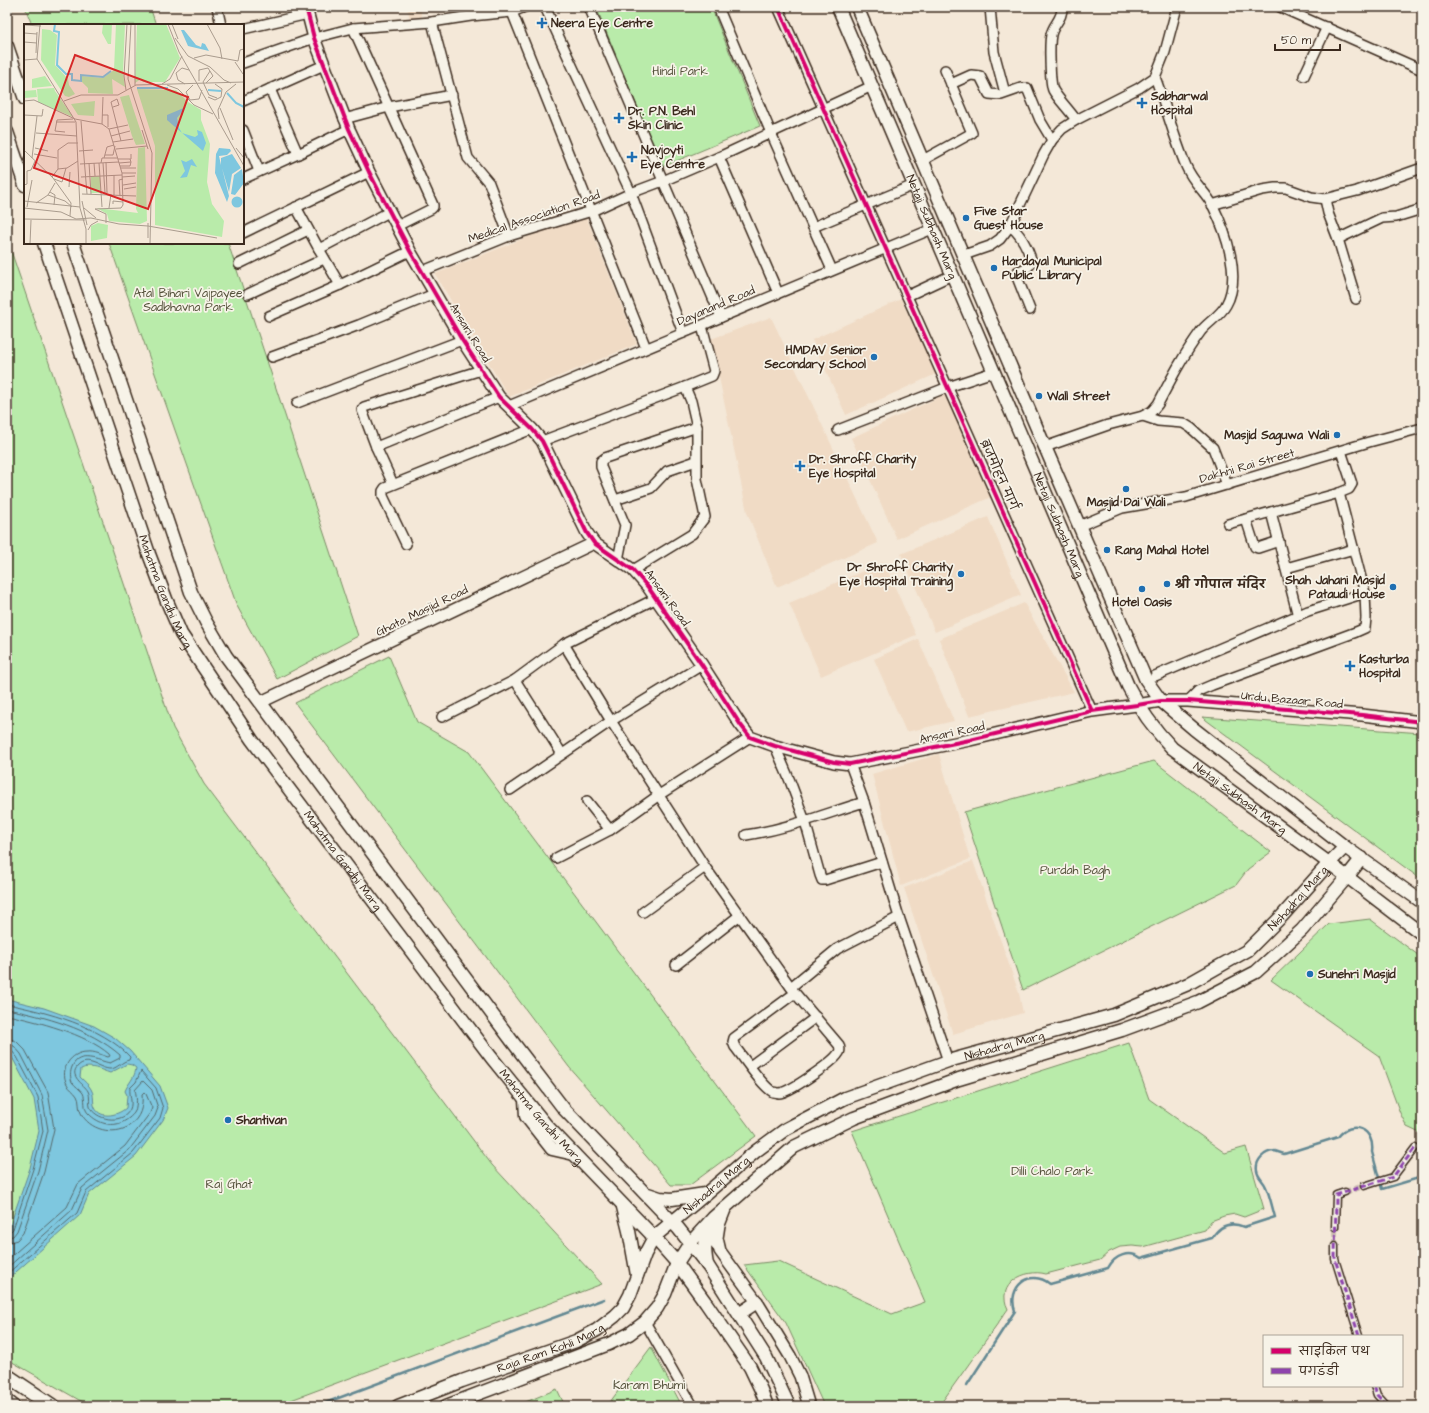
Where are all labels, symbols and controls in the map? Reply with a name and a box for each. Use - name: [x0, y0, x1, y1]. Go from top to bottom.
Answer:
- place label: Neera Eye Centre: [551, 15, 653, 33]
- marker: Neera Eye Centre: [536, 17, 548, 29]
- inset map: [24, 24, 244, 244]
- scale bar: [1275, 26, 1340, 52]
- text: 50 m: [1281, 32, 1312, 49]
- park label: Hindi Park: [652, 63, 708, 80]
- place label: Sabharwal Hospital: [1150, 88, 1208, 120]
- marker: Sabharwal Hospital: [1136, 97, 1148, 109]
- place label: Dr. P.N. Behl Skin Clinic: [627, 103, 695, 134]
- marker: Dr. P.N. Behl Skin Clinic: [613, 112, 625, 124]
- place label: Navjoyti Eye Centre: [641, 142, 705, 174]
- marker: Navjoyti Eye Centre: [626, 151, 638, 163]
- street label: Netaji Subhash Marg: [902, 172, 962, 282]
- street label: Medical Association Road: [466, 186, 602, 248]
- place label: Five Star Guest House: [974, 203, 1044, 234]
- marker: Five Star Guest House: [961, 213, 971, 223]
- place label: Hardayal Municipal Public Library: [1002, 253, 1102, 285]
- marker: Hardayal Municipal Public Library: [989, 263, 999, 273]
- street label: Dayanand Road: [674, 282, 758, 331]
- park label: Atal Bihari Vajpayee Sadbhavna Park: [133, 285, 243, 316]
- street label: Ansari Road: [445, 300, 495, 366]
- place label: HMDAV Senior Secondary School: [764, 342, 866, 374]
- marker: HMDAV Senior Secondary School: [869, 352, 879, 362]
- place label: Wall Street: [1046, 388, 1110, 405]
- marker: Wall Street: [1034, 391, 1044, 401]
- place label: Masjid Saguwa Wali: [1224, 427, 1329, 446]
- marker: Masjid Saguwa Wali: [1332, 430, 1342, 440]
- street label: ब्रजमोहन मार्ग: [976, 436, 1023, 514]
- street label: Dakhni Rai Street: [1197, 444, 1297, 488]
- place label: Dr. Shroff Charity Eye Hospital: [809, 451, 917, 483]
- marker: Dr. Shroff Charity Eye Hospital: [794, 460, 806, 472]
- street label: Netaji Subhash Marg: [1029, 470, 1089, 580]
- marker: Masjid Dai Wali: [1121, 484, 1131, 494]
- place label: Masjid Dai Wali: [1087, 494, 1165, 512]
- street label: Mahatma Gandhi Marg: [135, 532, 197, 652]
- place label: Rang Mahal Hotel: [1115, 542, 1209, 561]
- marker: Rang Mahal Hotel: [1102, 545, 1112, 555]
- place label: Dr Shroff Charity Eye Hospital Training: [840, 559, 954, 592]
- street label: Ansari Road: [641, 566, 693, 630]
- marker: Dr Shroff Charity Eye Hospital Training: [956, 569, 966, 579]
- place label: Shah Jahani Masjid Pataudi House: [1284, 572, 1386, 603]
- place label: श्री गोपाल मंदिर: [1175, 575, 1267, 593]
- marker: श्री गोपाल मंदिर: [1162, 579, 1172, 589]
- street label: Ghata Masjid Road: [373, 581, 471, 641]
- marker: Shah Jahani Masjid Pataudi House: [1388, 582, 1398, 592]
- marker: Hotel Oasis: [1137, 584, 1147, 594]
- place label: Hotel Oasis: [1112, 594, 1172, 611]
- place label: Kasturba Hospital: [1359, 651, 1410, 683]
- marker: Kasturba Hospital: [1344, 660, 1356, 672]
- street label: Urdu Bazaar Road: [1240, 687, 1344, 713]
- street label: Ansari Road: [918, 718, 986, 748]
- street label: Netaji Subhash Marg: [1190, 758, 1290, 839]
- street label: Mahatma Gandhi Marg: [300, 807, 386, 915]
- park label: Purdah Bagh: [1040, 862, 1110, 880]
- street label: Nishadraj Marg: [1264, 862, 1332, 934]
- place label: Sunehri Masjid: [1317, 966, 1396, 984]
- marker: Sunehri Masjid: [1305, 969, 1315, 979]
- street label: Nishadraj Marg: [962, 1026, 1046, 1065]
- street label: Mahatma Gandhi Marg: [495, 1065, 588, 1168]
- place label: Shantivan: [235, 1112, 287, 1129]
- marker: Shantivan: [223, 1115, 233, 1125]
- street label: Nishadraj Marg: [679, 1152, 754, 1218]
- park label: Dilli Chalo Park: [1011, 1163, 1093, 1180]
- park label: Raj Ghat: [206, 1176, 253, 1193]
- street label: Raja Ram Kohli Marg: [494, 1319, 608, 1377]
- legend: [1263, 1335, 1403, 1387]
- text: साइकिल पथ: [1298, 1342, 1371, 1360]
- text: पगडंडी: [1298, 1362, 1340, 1380]
- park label: Karam Bhumi: [613, 1377, 685, 1394]

